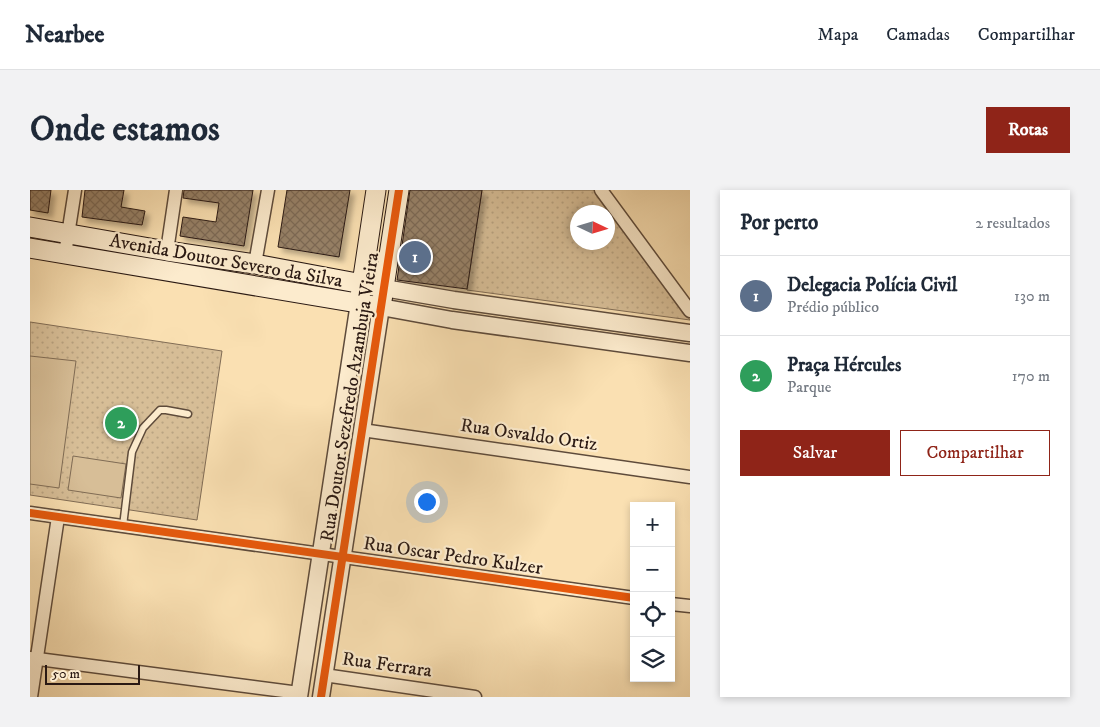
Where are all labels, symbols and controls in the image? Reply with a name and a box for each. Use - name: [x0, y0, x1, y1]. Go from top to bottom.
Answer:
- text: Nearbee: [25, 20, 104, 50]
- text: Mapa: [818, 24, 858, 46]
- text: Camadas: [886, 24, 950, 46]
- text: Compartilhar: [978, 24, 1075, 46]
- button: Rotas: [986, 107, 1070, 153]
- text: Onde estamos: [30, 108, 220, 152]
- north arrow: [570, 205, 615, 250]
- text: Por perto: [740, 210, 818, 236]
- text: 2 resultados: [975, 213, 1050, 233]
- street label: Avenida Doutor Severo da Silva: [108, 229, 344, 293]
- pin: 1: [399, 238, 431, 276]
- street label: Rua Doutor Sezefredo Azambuja Vieira: [316, 251, 384, 543]
- text: Delegacia Polícia Civil: [787, 274, 957, 297]
- text: 1: [753, 286, 759, 306]
- text: 130 m: [1014, 286, 1050, 306]
- text: Prédio público: [787, 297, 879, 317]
- text: Praça Hércules: [787, 354, 901, 377]
- text: 2: [752, 366, 760, 386]
- text: 170 m: [1012, 366, 1050, 386]
- text: Parque: [787, 377, 831, 397]
- pin: 2: [105, 404, 137, 442]
- street label: Rua Osvaldo Ortiz: [459, 414, 599, 456]
- button: Salvar: [740, 430, 890, 476]
- button: Compartilhar: [900, 430, 1050, 476]
- your location: [414, 489, 440, 515]
- map controls: [630, 502, 675, 682]
- button: +: [630, 502, 675, 547]
- street label: Rua Oscar Pedro Kulzer: [362, 532, 544, 580]
- button: −: [630, 547, 675, 592]
- button: locate: [630, 592, 675, 637]
- button: layers: [630, 637, 675, 682]
- street label: Rua Ferrara: [341, 647, 433, 683]
- scale bar: [45, 662, 140, 685]
- text: 50 m: [52, 665, 80, 683]

